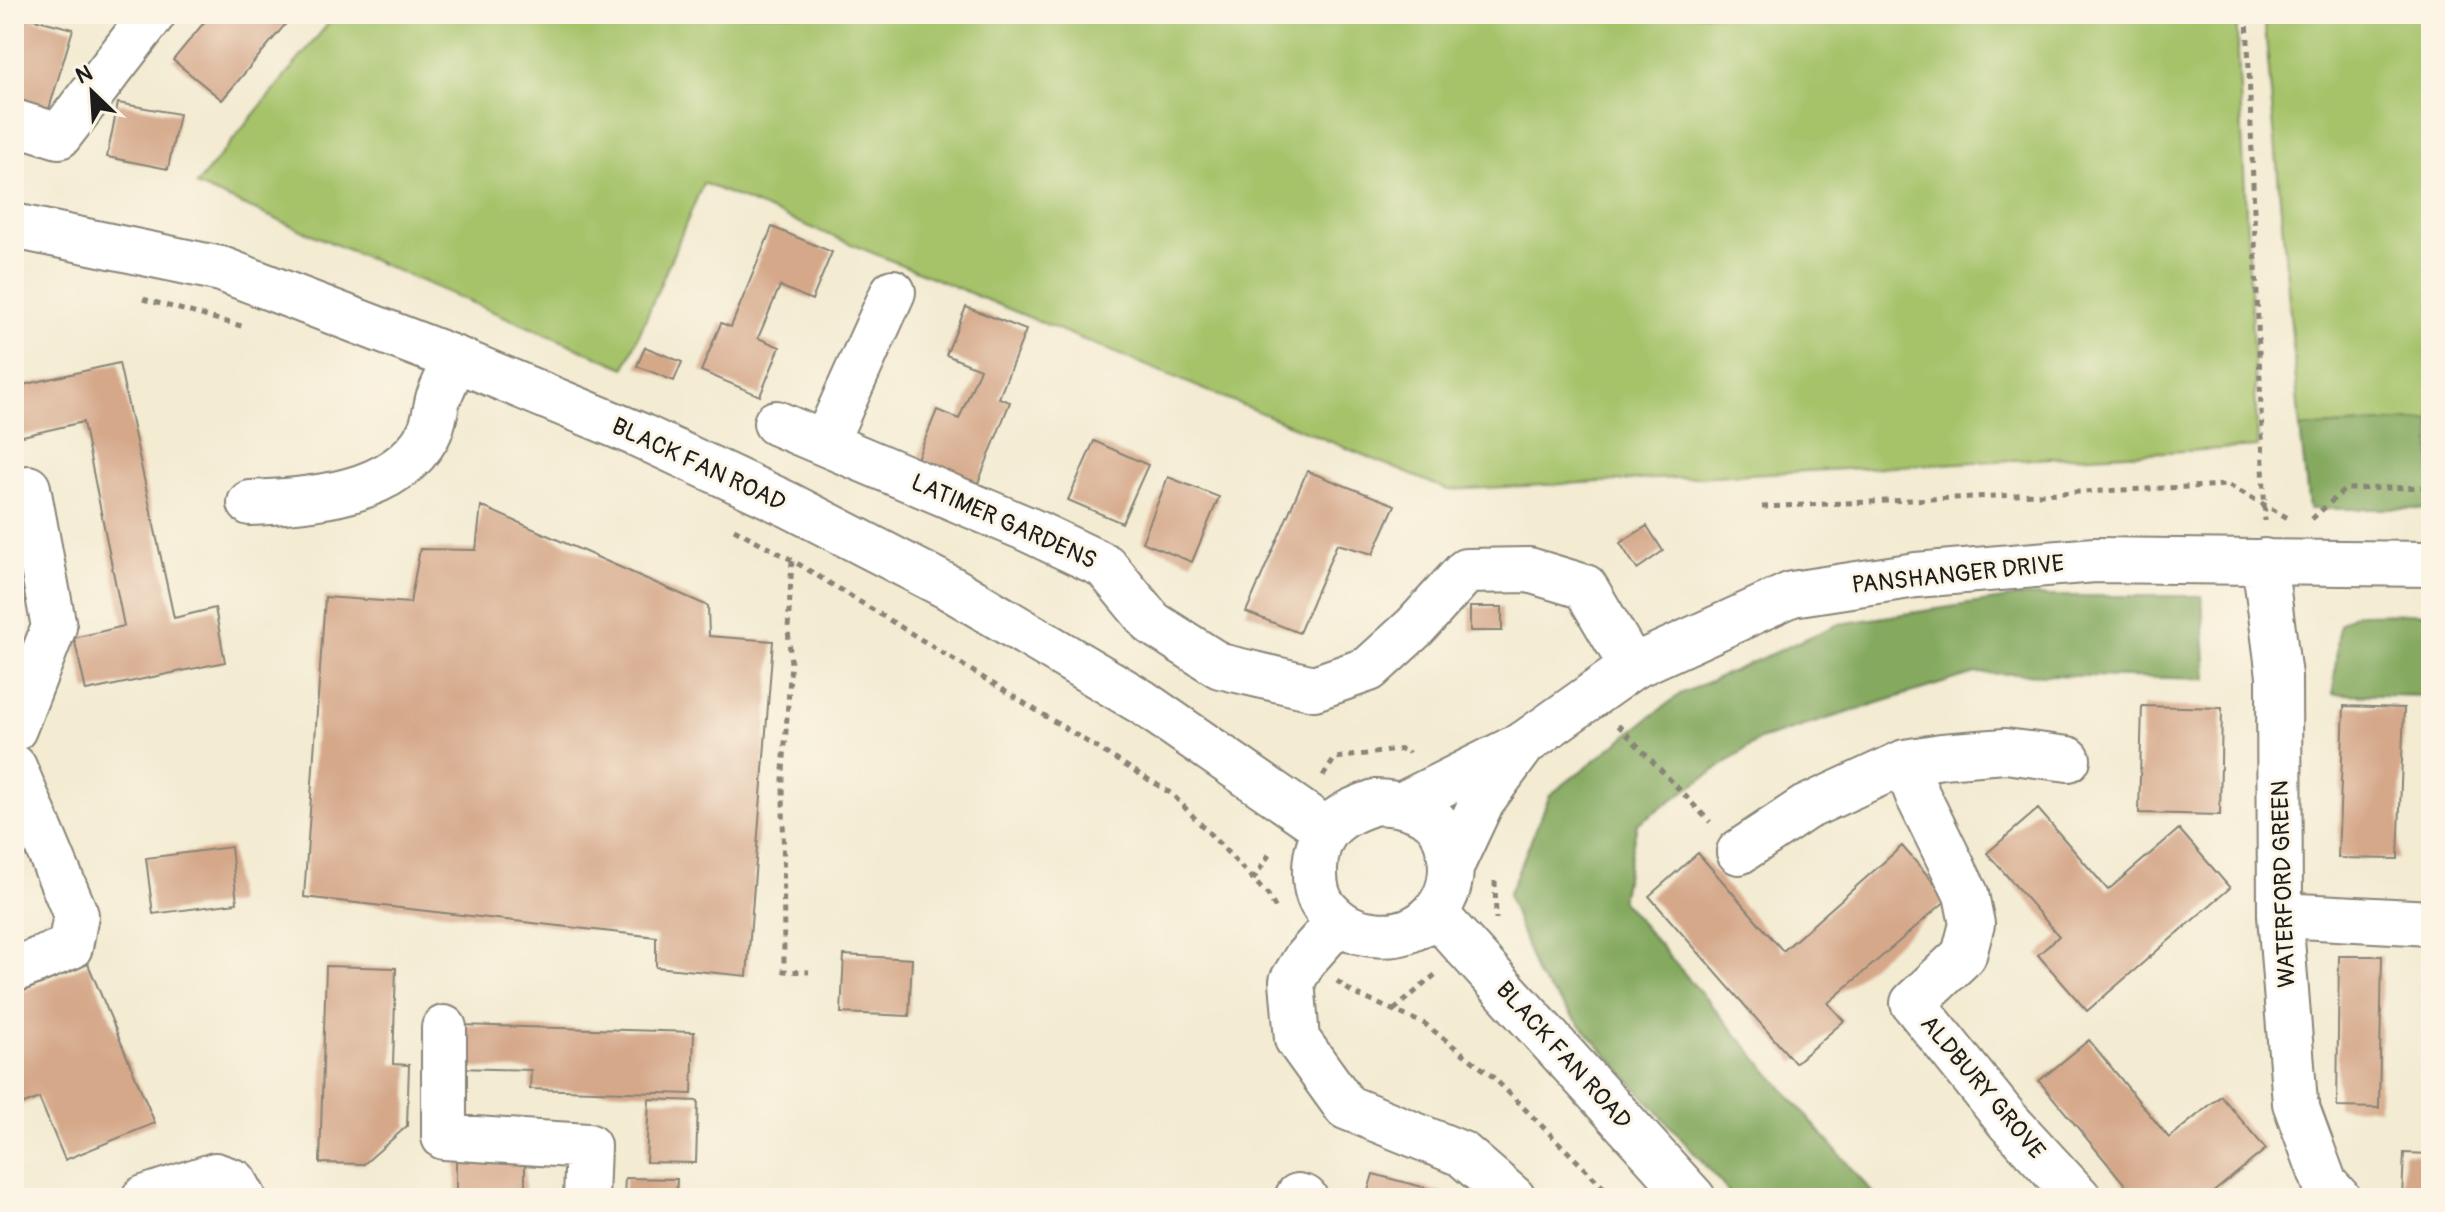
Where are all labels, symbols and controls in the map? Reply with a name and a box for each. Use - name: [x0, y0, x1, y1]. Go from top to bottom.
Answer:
- north arrow: [52, 52, 132, 132]
- text: N: [71, 59, 97, 91]
- street label: BLACK FAN ROAD: [607, 411, 790, 517]
- street label: LATIMER GARDENS: [907, 468, 1101, 575]
- street label: PANSHANGER DRIVE: [1850, 549, 2066, 600]
- street label: WATERFORD GREEN: [2265, 780, 2302, 988]
- street label: BLACK FAN ROAD: [1490, 976, 1637, 1135]
- street label: ALDBURY GROVE: [1914, 1010, 2051, 1165]

